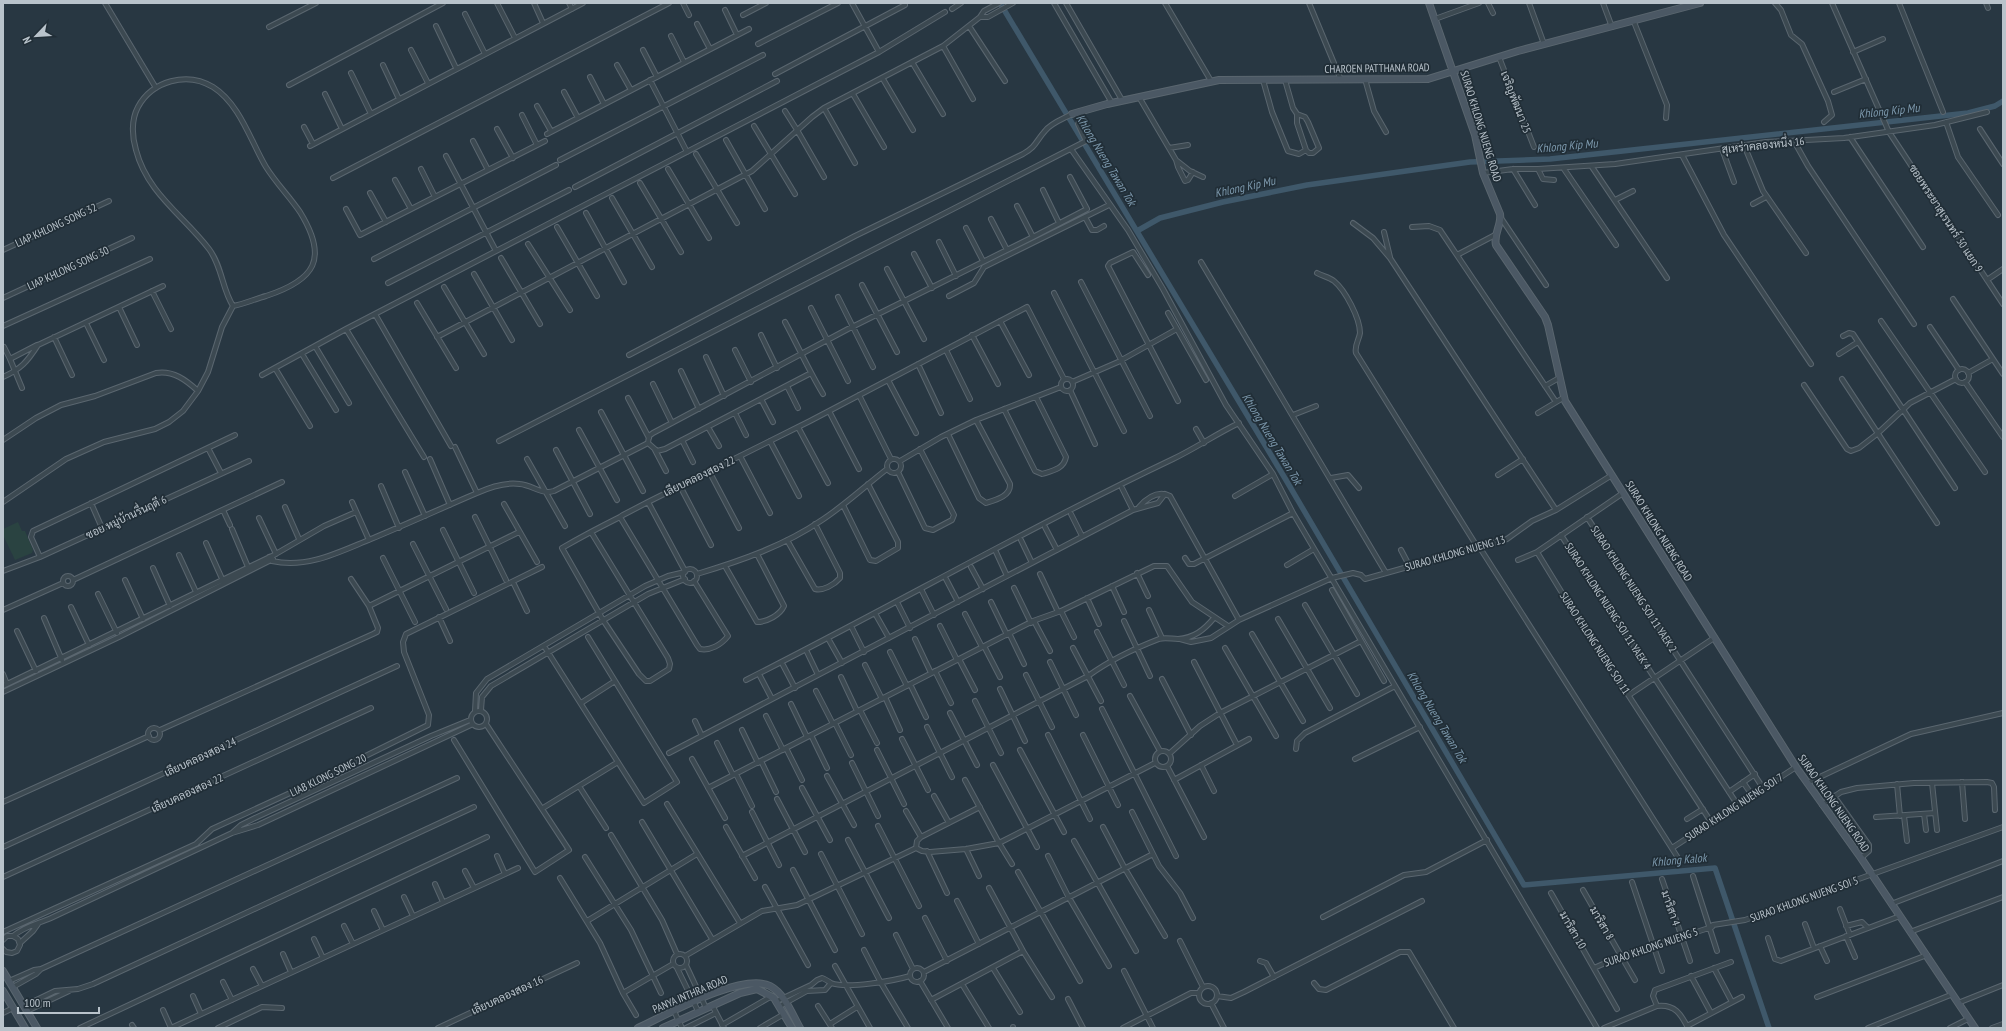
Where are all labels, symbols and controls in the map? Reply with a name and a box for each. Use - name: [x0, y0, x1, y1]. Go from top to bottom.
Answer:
- north arrow: [16, 16, 56, 56]
- text: N: [19, 35, 35, 46]
- street label: CHAROEN PATTHANA ROAD: [1324, 60, 1430, 76]
- street label: SURAO KHLONG NUENG ROAD: [1457, 69, 1505, 184]
- street label: เจริญพัฒนา 25: [1498, 69, 1534, 135]
- water label: Khlong Kip Mu: [1858, 100, 1921, 121]
- water label: Khlong Nueng Tawan Tok: [1073, 111, 1140, 209]
- street label: สุเหร่าคลองหนึ่ง 16: [1721, 130, 1805, 158]
- water label: Khlong Kip Mu: [1536, 135, 1599, 156]
- street label: ซอยพระยาสุเรนทร์ 30 แยก 9: [1904, 161, 1987, 276]
- water label: Khlong Kip Mu: [1213, 173, 1277, 200]
- street label: LIAP KHLONG SONG 32: [13, 200, 99, 250]
- street label: LIAP KHLONG SONG 30: [25, 243, 111, 293]
- water label: Khlong Nueng Tawan Tok: [1239, 390, 1306, 488]
- street label: เลียบคลองสอง 22: [661, 452, 737, 499]
- street label: SURAO KHLONG NUENG ROAD: [1622, 478, 1696, 584]
- street label: ซอย หมู่บ้านรื่นฤดี 6: [82, 489, 169, 543]
- street label: SURAO KHLONG NUENG SOI 11 YAEK 2: [1588, 523, 1680, 655]
- street label: SURAO KHLONG NUENG 13: [1403, 532, 1507, 574]
- street label: SURAO KHLONG NUENG SOI 11 YAEK 4: [1562, 540, 1654, 672]
- street label: SURAO KHLONG NUENG SOI 11: [1557, 589, 1633, 697]
- water label: Khlong Nueng Tawan Tok: [1404, 668, 1471, 766]
- street label: เลียบคลองสอง 24: [161, 733, 238, 780]
- street label: LIAB KLONG SONG 20: [288, 750, 369, 800]
- street label: SURAO KHLONG NUENG ROAD: [1795, 752, 1873, 855]
- street label: เลียบคลองสอง 22: [148, 769, 225, 816]
- street label: SURAO KHLONG NUENG SOI 7: [1682, 770, 1786, 844]
- water label: Khlong Kalok: [1651, 850, 1708, 869]
- street label: SURAO KHLONG NUENG SOI 5: [1748, 873, 1860, 925]
- street label: มาริสา 4: [1658, 889, 1684, 928]
- street label: มาริสา 8: [1587, 904, 1617, 942]
- street label: มาริสา 10: [1557, 909, 1589, 951]
- street label: SURAO KHLONG NUENG 5: [1602, 924, 1700, 970]
- street label: เลียบคลองสอง 16: [468, 971, 545, 1018]
- street label: PANYA INTHRA ROAD: [650, 972, 730, 1016]
- scale bar: [18, 989, 99, 1015]
- text: 100 m: [24, 995, 51, 1010]

